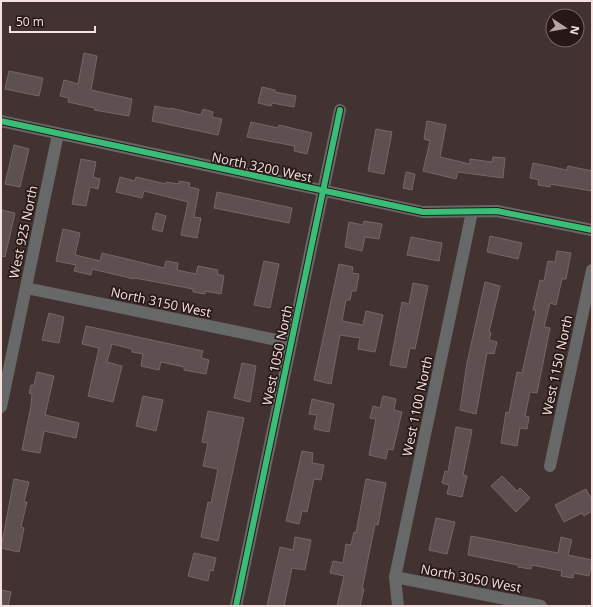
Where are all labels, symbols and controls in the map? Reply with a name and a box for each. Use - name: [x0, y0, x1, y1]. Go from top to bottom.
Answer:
- scale bar: [10, 8, 95, 34]
- north arrow: [545, 8, 585, 48]
- text: 50 m: [16, 13, 44, 30]
- text: N: [567, 24, 584, 36]
- street label: North 3200 West: [210, 148, 314, 186]
- street label: West 925 North: [4, 184, 42, 280]
- street label: North 3150 West: [109, 283, 213, 321]
- street label: West 1050 North: [258, 303, 296, 407]
- street label: West 1150 North: [538, 313, 576, 417]
- street label: West 1100 North: [398, 354, 436, 458]
- street label: North 3050 West: [419, 559, 523, 597]

